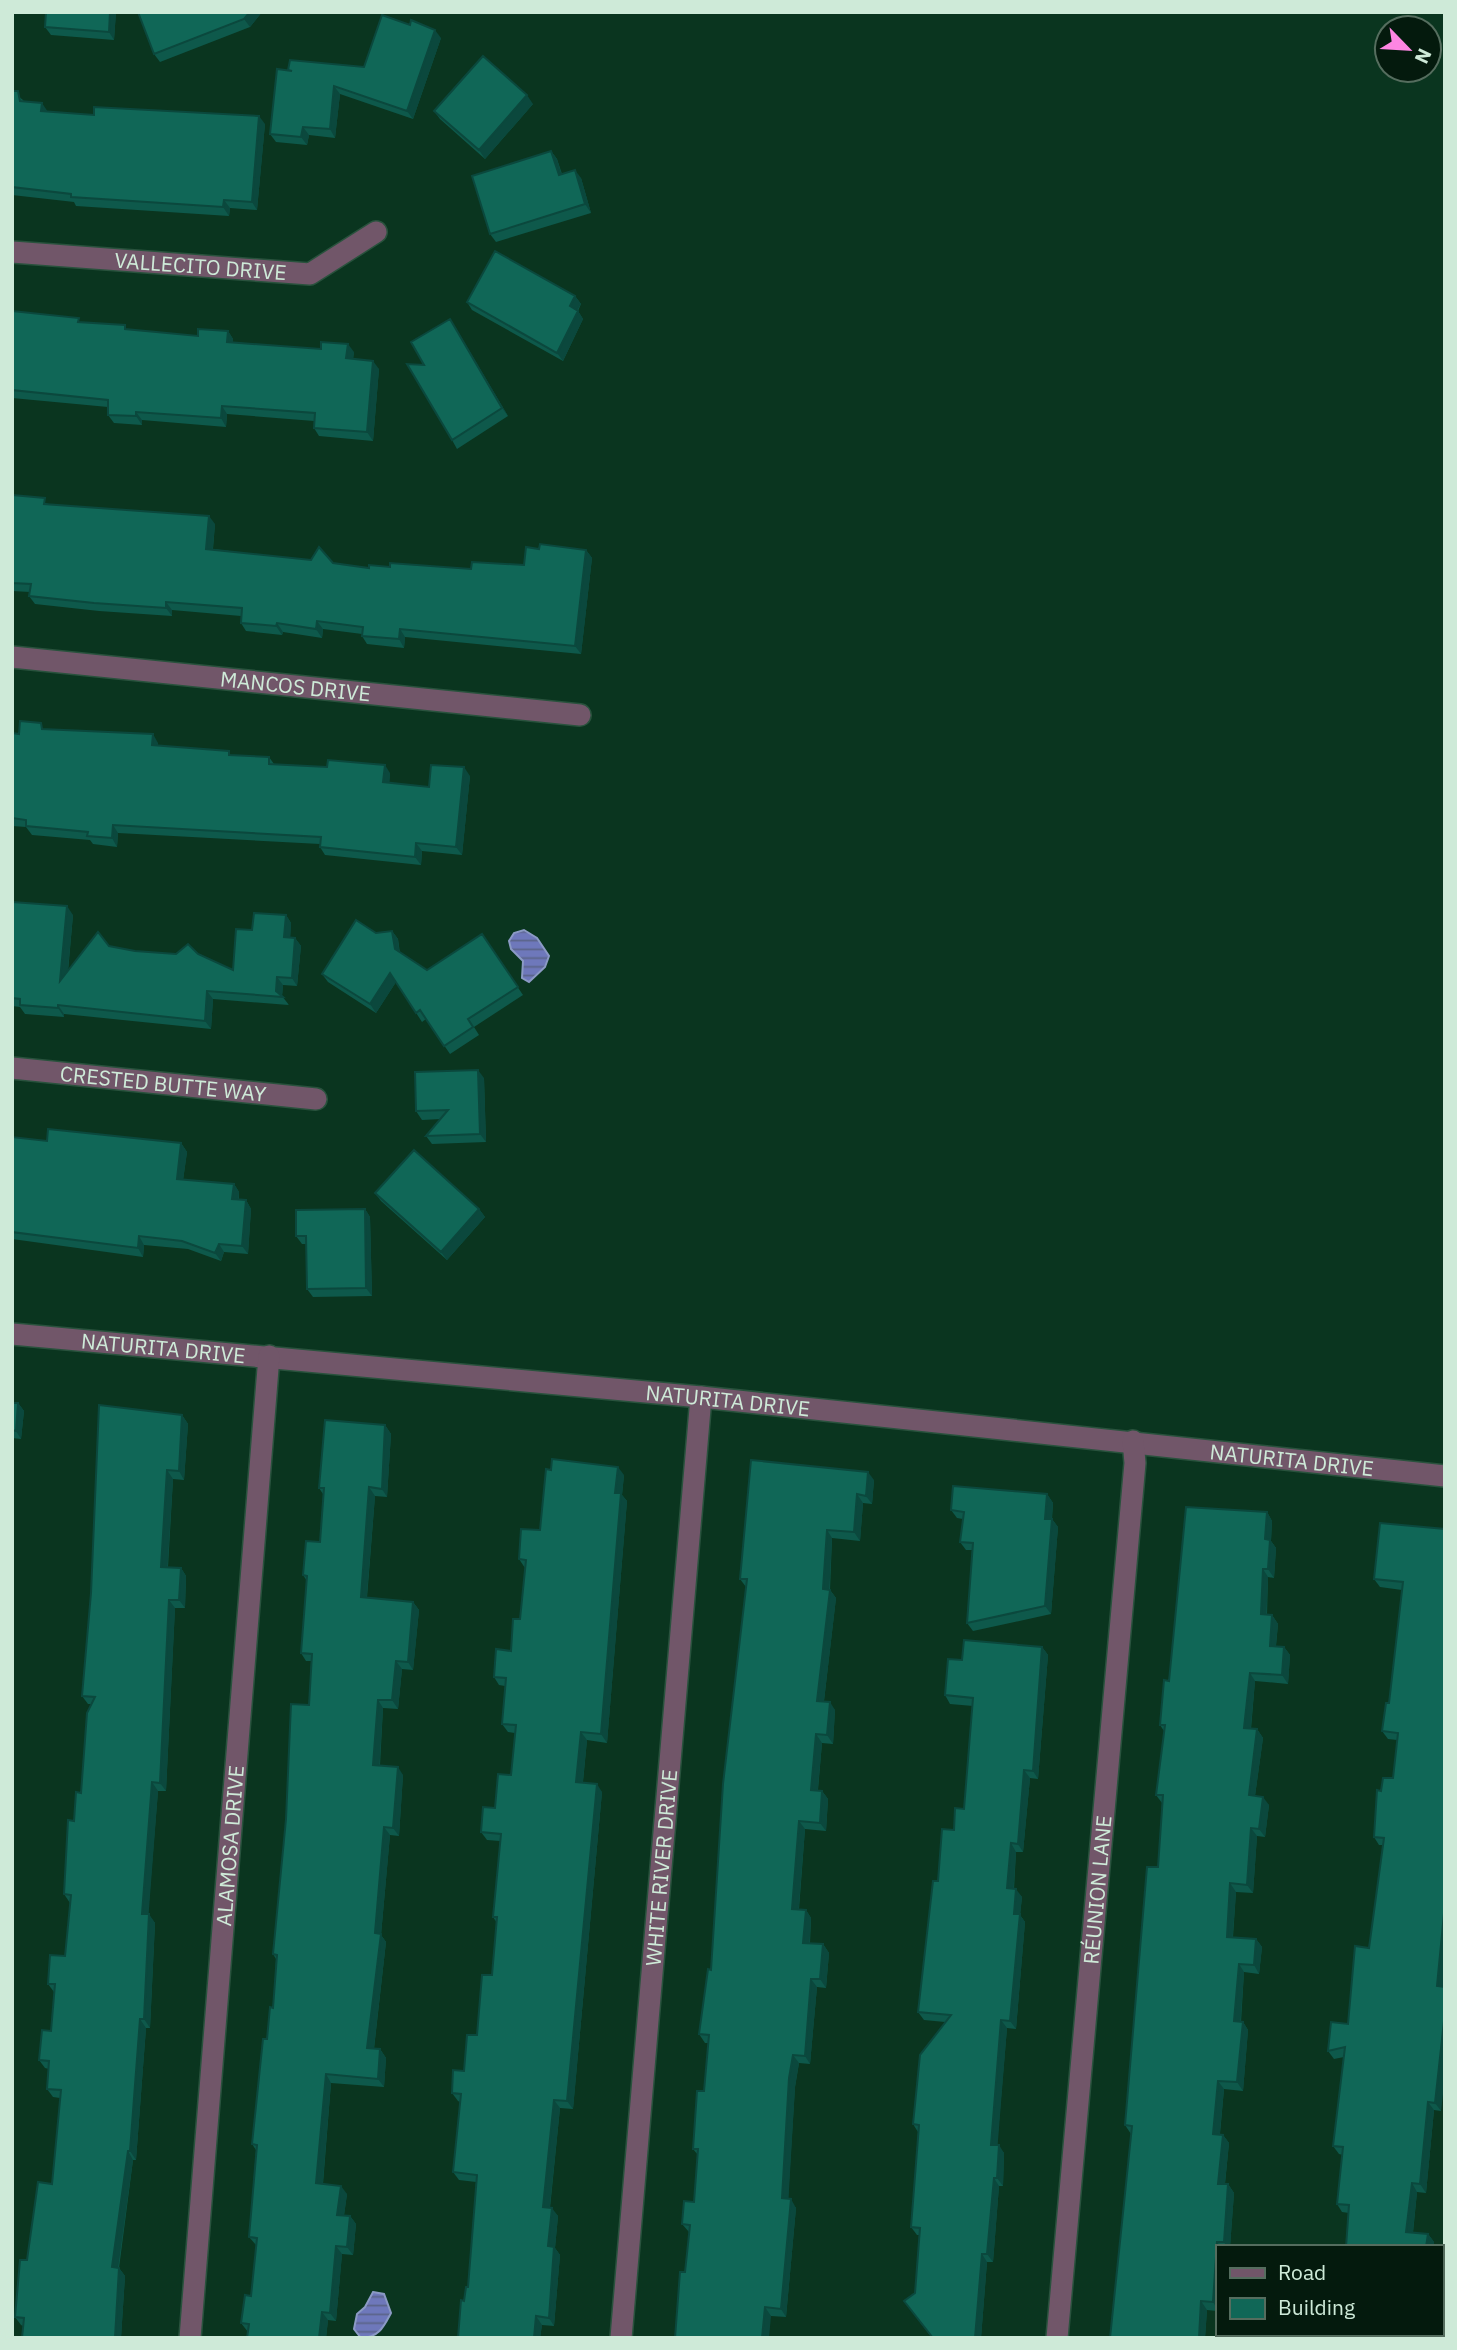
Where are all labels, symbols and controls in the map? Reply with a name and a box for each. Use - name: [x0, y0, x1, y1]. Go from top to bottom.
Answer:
- north arrow: [1373, 14, 1443, 84]
- text: N: [1410, 45, 1437, 67]
- street label: VALLECITO DRIVE: [113, 246, 288, 286]
- street label: MANCOS DRIVE: [219, 664, 372, 708]
- street label: CRESTED BUTTE WAY: [59, 1059, 268, 1108]
- street label: NATURITA DRIVE: [80, 1326, 247, 1369]
- street label: NATURITA DRIVE: [645, 1378, 812, 1422]
- street label: NATURITA DRIVE: [1208, 1437, 1375, 1482]
- street label: ALAMOSA DRIVE: [209, 1764, 250, 1927]
- street label: WHITE RIVER DRIVE: [639, 1768, 683, 1967]
- street label: RÉUNION LANE: [1076, 1814, 1118, 1965]
- legend: [1216, 2245, 1443, 2336]
- text: Road: [1278, 2258, 1326, 2286]
- text: Building: [1278, 2293, 1355, 2321]

